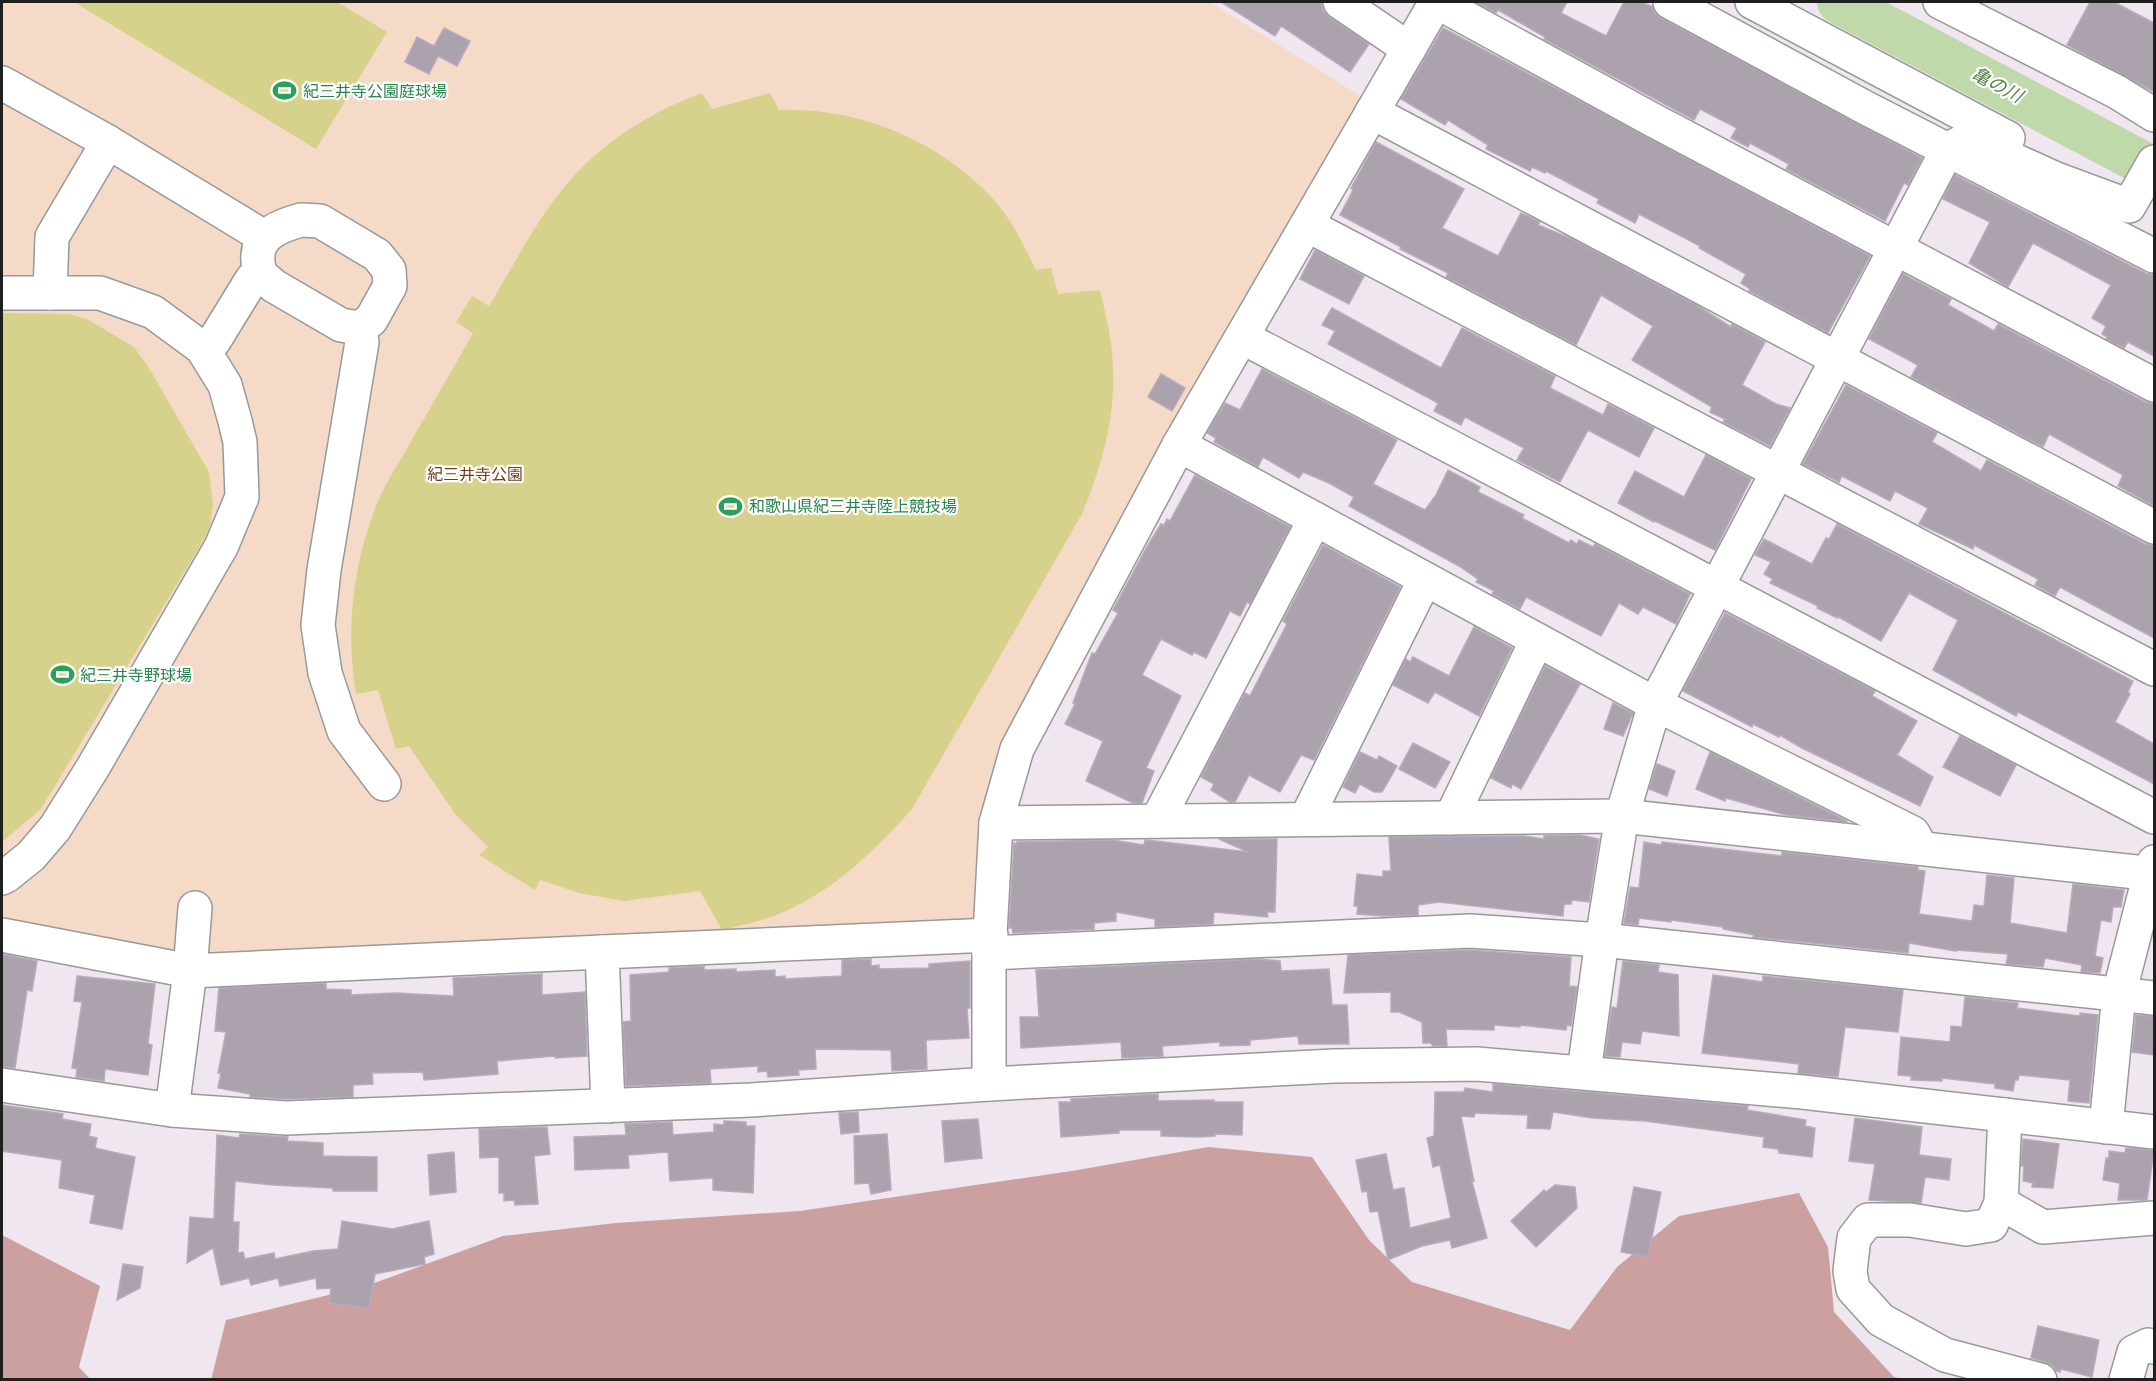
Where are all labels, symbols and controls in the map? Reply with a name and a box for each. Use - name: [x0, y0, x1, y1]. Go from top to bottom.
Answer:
- water label: 亀の川: [1968, 62, 2028, 107]
- sports icon: 紀三井寺公園庭球場: [272, 78, 298, 104]
- place label: 紀三井寺公園庭球場: [303, 81, 447, 101]
- park label: 紀三井寺公園: [427, 464, 523, 484]
- sports icon: 和歌山県紀三井寺陸上競技場: [718, 493, 744, 519]
- place label: 和歌山県紀三井寺陸上競技場: [749, 496, 957, 516]
- sports icon: 紀三井寺野球場: [49, 662, 75, 688]
- place label: 紀三井寺野球場: [80, 665, 192, 685]

